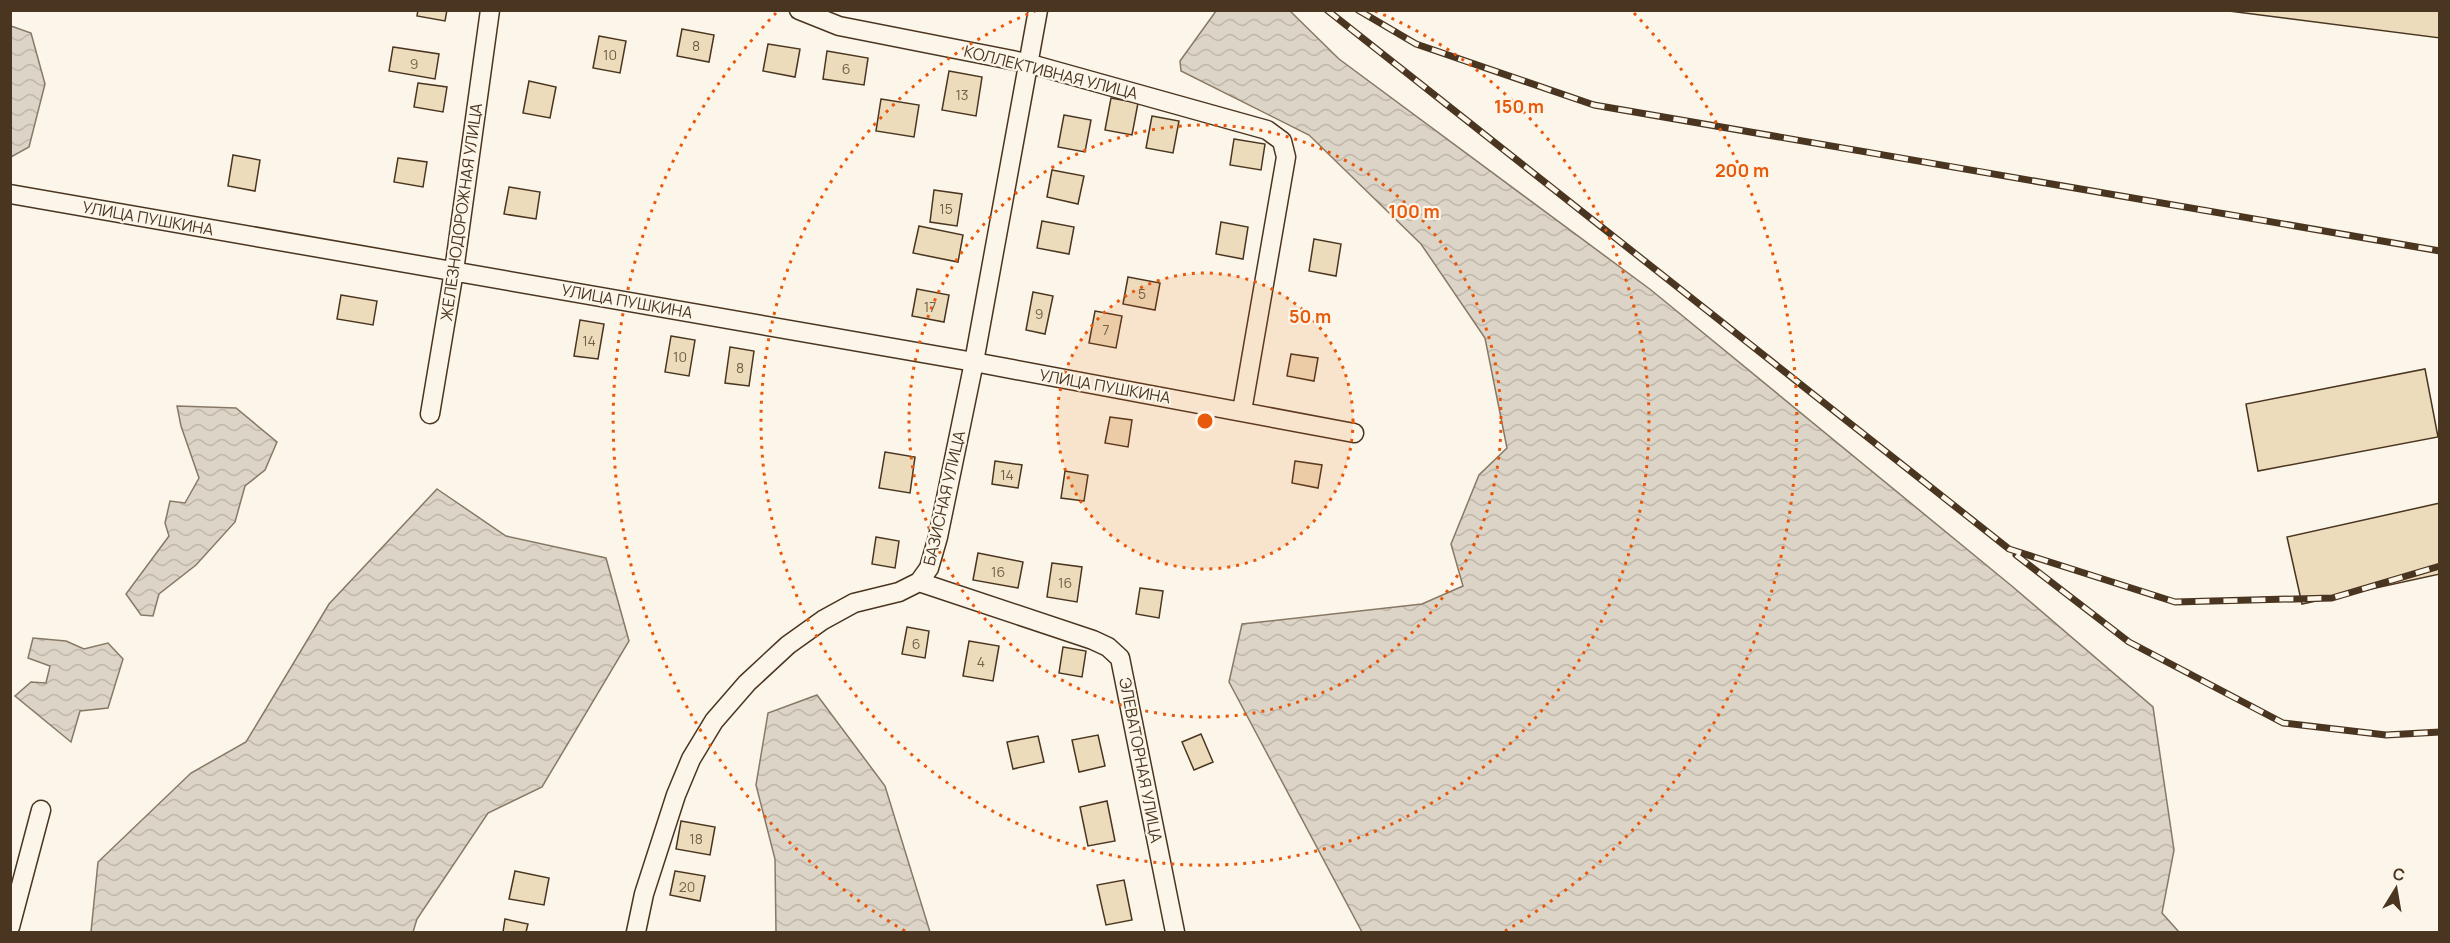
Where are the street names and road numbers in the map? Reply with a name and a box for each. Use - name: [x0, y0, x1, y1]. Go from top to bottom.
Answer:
- street label: КОЛЛЕКТИВНАЯ УЛИЦА: [962, 40, 1140, 104]
- street label: ЖЕЛЕЗНОДОРОЖНАЯ УЛИЦА: [435, 102, 487, 322]
- street label: УЛИЦА ПУШКИНА: [81, 196, 215, 240]
- street label: УЛИЦА ПУШКИНА: [560, 279, 694, 323]
- street label: УЛИЦА ПУШКИНА: [1038, 364, 1172, 408]
- street label: БАЗИСНАЯ УЛИЦА: [918, 428, 970, 568]
- street label: ЭЛЕВАТОРНАЯ УЛИЦА: [1114, 675, 1168, 845]

